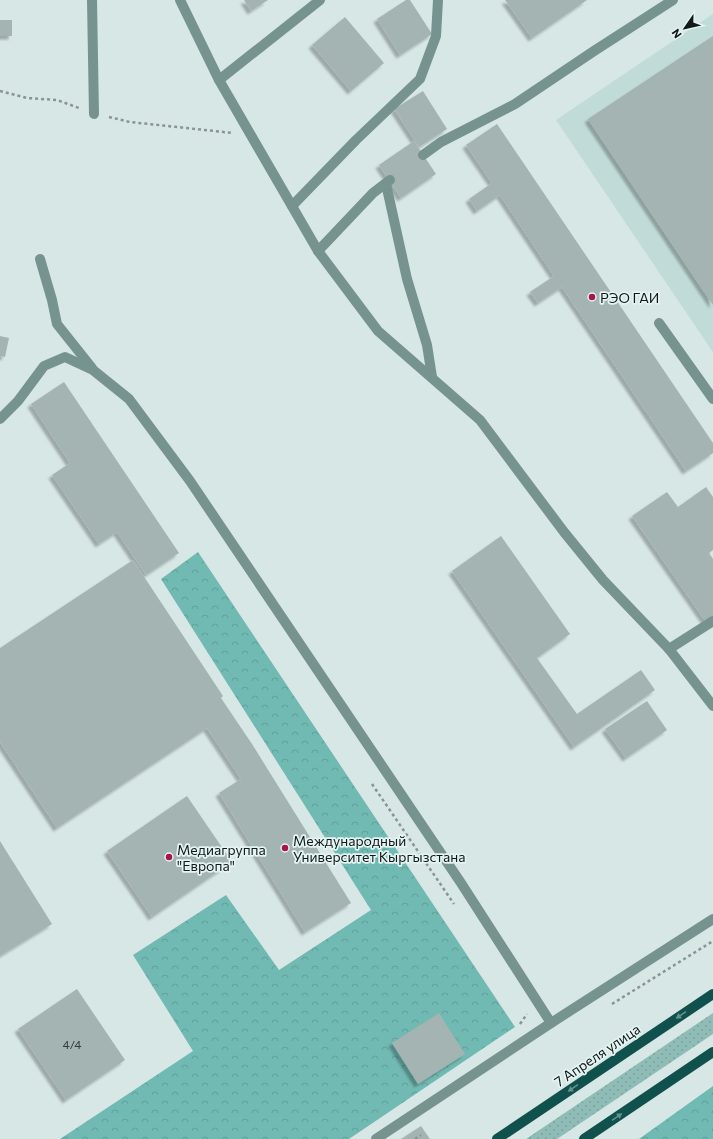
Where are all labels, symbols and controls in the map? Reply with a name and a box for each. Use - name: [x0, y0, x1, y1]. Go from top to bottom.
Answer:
- north arrow: [665, 8, 705, 48]
- text: N: [669, 27, 684, 41]
- place label: РЭО ГАИ: [600, 289, 659, 306]
- marker: РЭО ГАИ: [587, 292, 597, 302]
- place label: Международный Университет Кыргызстана: [293, 832, 465, 865]
- place label: Медиагруппа "Европа": [177, 841, 266, 874]
- marker: Международный Университет Кыргызстана: [280, 843, 290, 853]
- marker: Медиагруппа "Европа": [164, 852, 174, 862]
- one-way arrow: [675, 1012, 686, 1019]
- street label: 7 Апреля улица: [551, 1020, 643, 1090]
- house number: 4/4: [63, 1037, 81, 1051]
- one-way arrow: [568, 1084, 578, 1092]
- one-way arrow: [611, 1113, 622, 1121]

